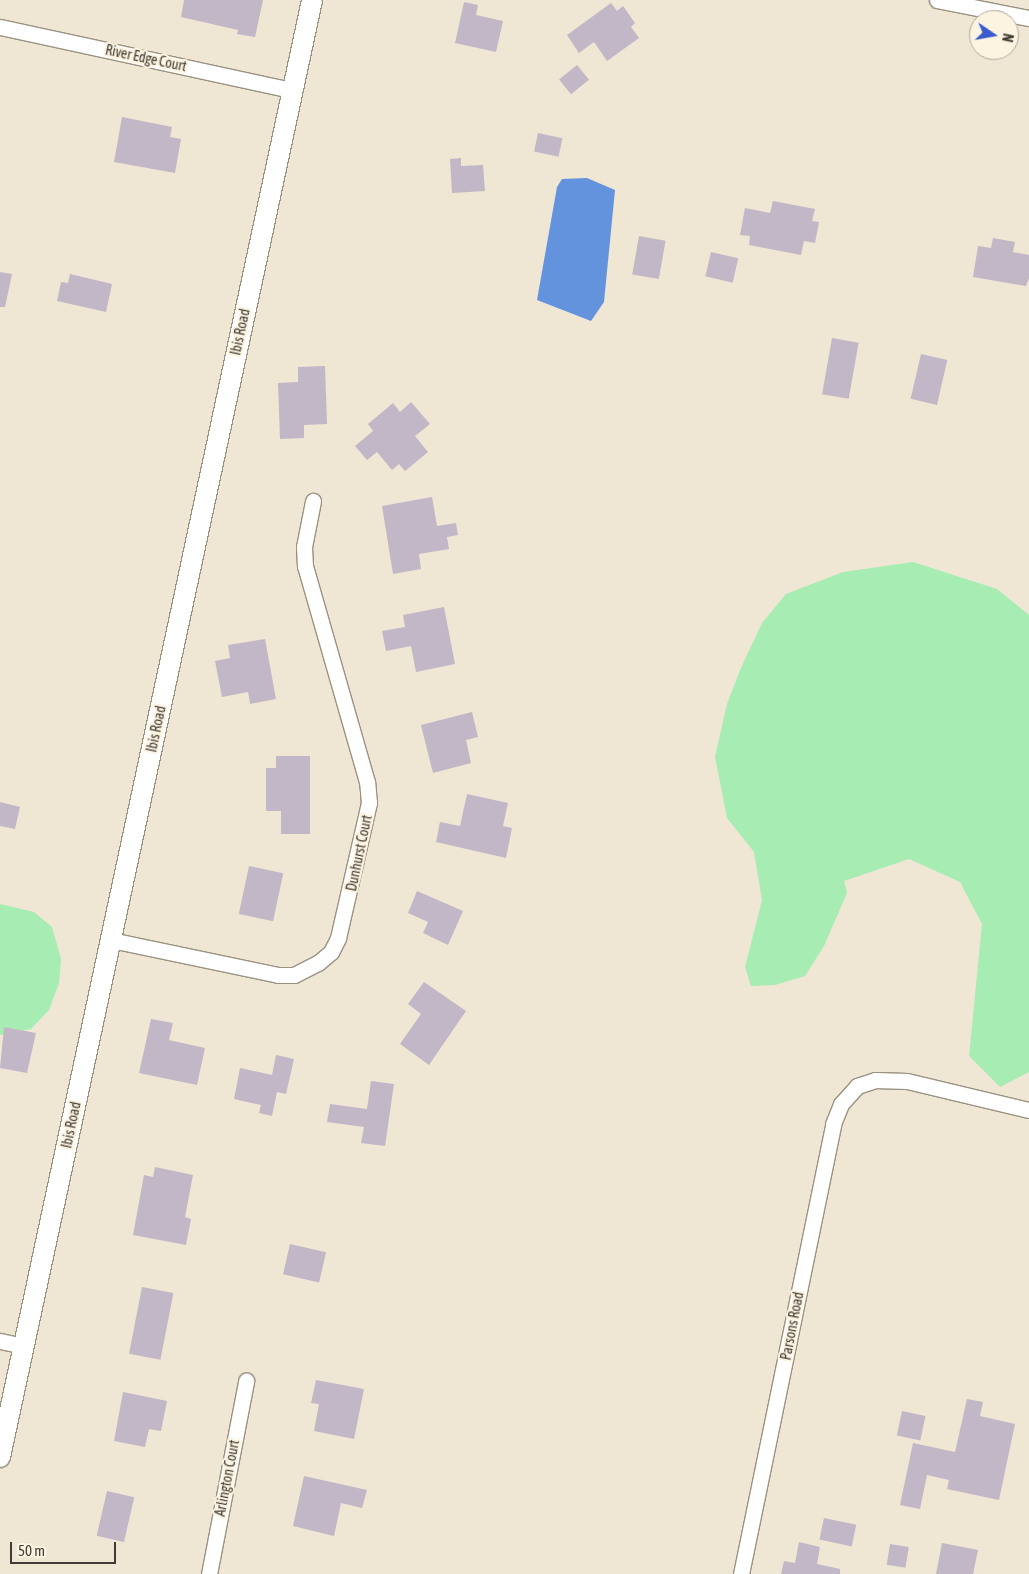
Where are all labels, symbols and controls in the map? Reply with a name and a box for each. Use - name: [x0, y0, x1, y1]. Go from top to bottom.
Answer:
- north arrow: [969, 10, 1019, 60]
- text: N: [999, 32, 1016, 44]
- street label: River Edge Court: [104, 41, 188, 75]
- street label: Ibis Road: [227, 307, 253, 357]
- street label: Ibis Road: [143, 704, 169, 754]
- street label: Dunhurst Court: [343, 813, 375, 893]
- street label: Ibis Road: [58, 1100, 84, 1150]
- street label: Parsons Road: [777, 1290, 807, 1362]
- street label: Arlington Court: [211, 1438, 243, 1518]
- scale bar: [12, 1532, 119, 1564]
- text: 50 m: [18, 1542, 45, 1559]

